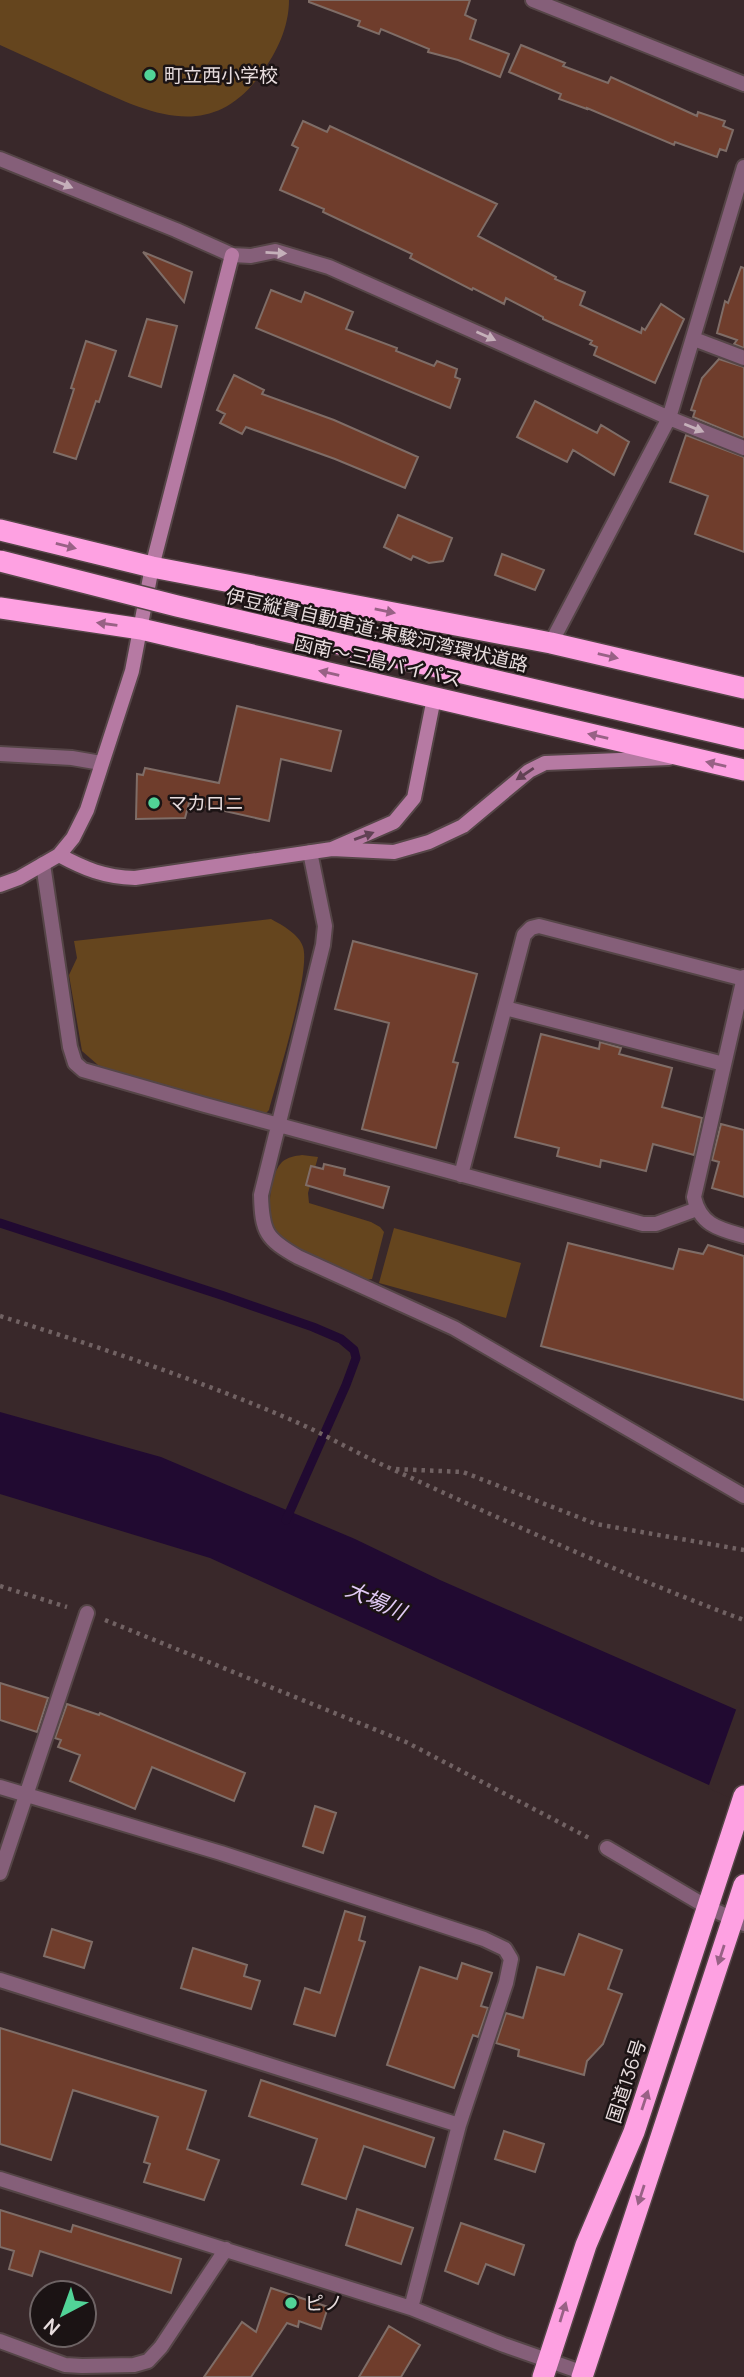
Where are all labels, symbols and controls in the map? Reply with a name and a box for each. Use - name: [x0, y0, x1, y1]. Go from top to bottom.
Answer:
- place label: 町立西小学校: [164, 62, 278, 88]
- marker: 町立西小学校: [142, 67, 158, 83]
- one-way arrow: [53, 179, 74, 190]
- one-way arrow: [265, 247, 287, 258]
- one-way arrow: [476, 330, 496, 342]
- one-way arrow: [684, 423, 705, 434]
- one-way arrow: [55, 541, 77, 552]
- street label: 伊豆縦貫自動車道;東駿河湾環状道路: [223, 582, 531, 678]
- one-way arrow: [374, 606, 396, 617]
- one-way arrow: [96, 618, 118, 629]
- street label: 函南～三島バイパス: [292, 629, 464, 693]
- one-way arrow: [597, 651, 619, 662]
- one-way arrow: [318, 667, 340, 678]
- one-way arrow: [587, 730, 609, 741]
- one-way arrow: [705, 758, 727, 769]
- one-way arrow: [515, 768, 535, 781]
- place label: マカロニ: [168, 790, 244, 816]
- marker: マカロニ: [146, 795, 162, 811]
- one-way arrow: [353, 830, 374, 841]
- water label: 大場川: [342, 1574, 412, 1626]
- one-way arrow: [715, 1945, 726, 1966]
- street label: 国道136号: [600, 2036, 652, 2126]
- one-way arrow: [640, 2089, 650, 2110]
- one-way arrow: [636, 2184, 646, 2205]
- north arrow: [28, 2279, 98, 2349]
- place label: ピノ: [305, 2290, 343, 2316]
- marker: ピノ: [283, 2295, 299, 2311]
- one-way arrow: [559, 2301, 569, 2322]
- text: N: [38, 2313, 66, 2341]

